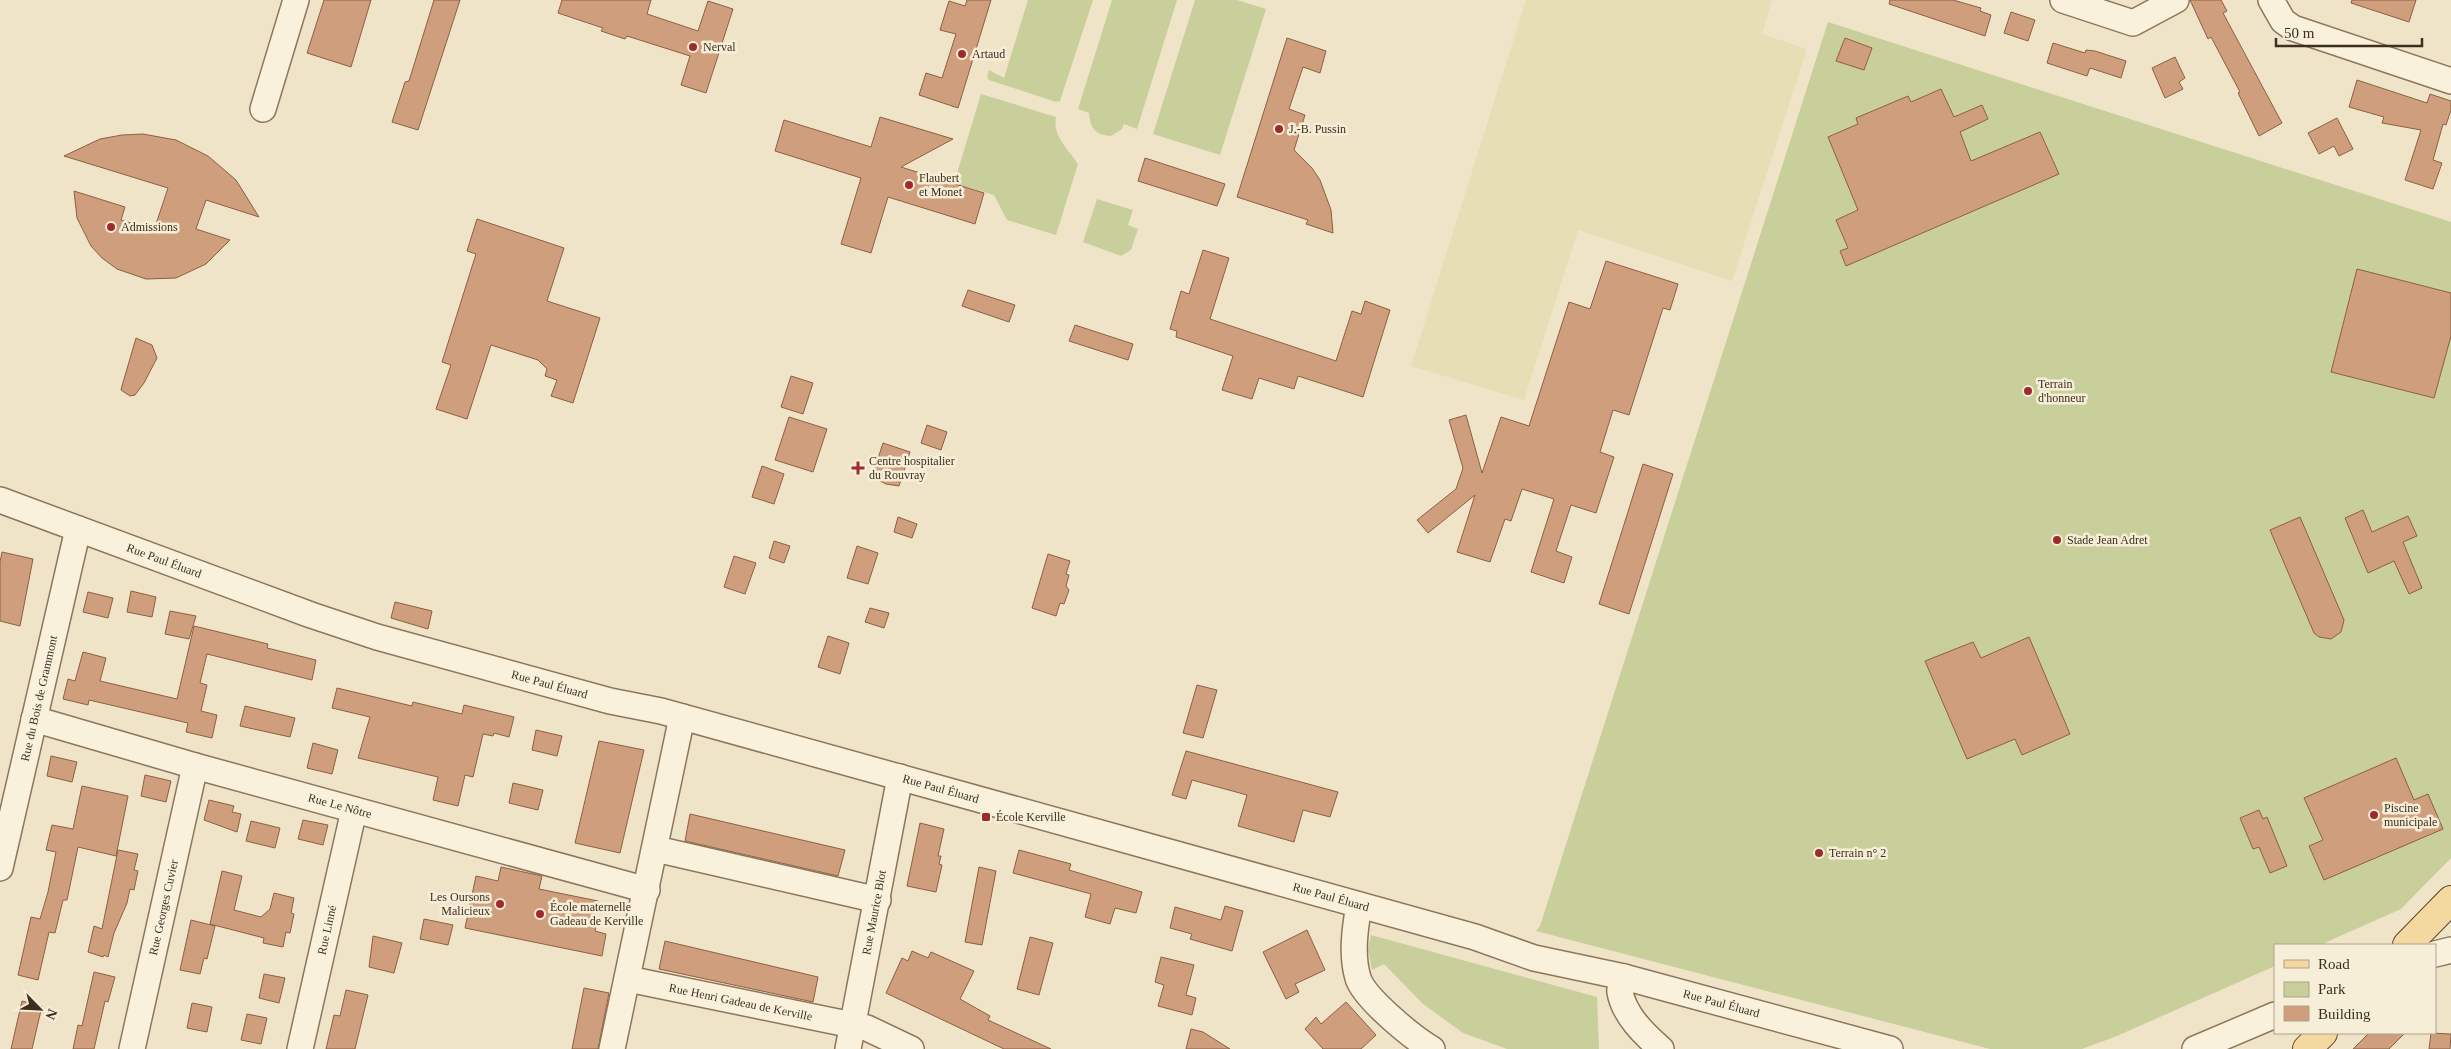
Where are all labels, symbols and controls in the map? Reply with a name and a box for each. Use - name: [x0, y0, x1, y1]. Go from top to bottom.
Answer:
- scale bar: [2276, 15, 2422, 47]
- text: 50 m: [2284, 25, 2315, 41]
- place label: Nerval: [703, 40, 736, 54]
- marker: Nerval: [687, 41, 699, 53]
- place label: Artaud: [972, 47, 1005, 61]
- marker: Artaud: [956, 48, 968, 60]
- place label: J.-B. Pussin: [1289, 122, 1346, 136]
- marker: J.-B. Pussin: [1273, 123, 1285, 135]
- place label: Flaubert et Monet: [919, 171, 963, 199]
- marker: Flaubert et Monet: [903, 179, 915, 191]
- place label: Admissions: [121, 220, 178, 234]
- marker: Admissions: [105, 221, 117, 233]
- place label: Terrain d'honneur: [2038, 377, 2085, 405]
- marker: Terrain d'honneur: [2022, 385, 2034, 397]
- place label: Centre hospitalier du Rouvray: [869, 454, 955, 482]
- marker: Centre hospitalier du Rouvray: [851, 461, 865, 475]
- place label: Stade Jean Adret: [2067, 533, 2148, 547]
- marker: Stade Jean Adret: [2051, 534, 2063, 546]
- street label: Rue Paul Éluard: [125, 540, 203, 581]
- street label: Rue du Bois de Grammont: [18, 633, 60, 763]
- street label: Rue Paul Éluard: [510, 667, 589, 702]
- street label: Rue Paul Éluard: [901, 771, 980, 806]
- street label: Rue Le Nôtre: [307, 790, 373, 821]
- place label: Piscine municipale: [2384, 801, 2437, 829]
- marker: Piscine municipale: [2368, 809, 2380, 821]
- place label: École Kerville: [996, 810, 1066, 824]
- marker: École Kerville: [980, 811, 992, 823]
- place label: Terrain n° 2: [1829, 846, 1886, 860]
- marker: Terrain n° 2: [1813, 847, 1825, 859]
- street label: Rue Georges Cuvier: [146, 858, 181, 957]
- street label: Rue Maurice Blot: [859, 868, 889, 956]
- street label: Rue Paul Éluard: [1291, 880, 1371, 914]
- place label: Les Oursons Malicieux: [430, 890, 490, 918]
- marker: Les Oursons Malicieux: [494, 898, 506, 910]
- place label: École maternelle Gadeau de Kerville: [550, 900, 643, 928]
- street label: Rue Linné: [315, 904, 339, 956]
- marker: École maternelle Gadeau de Kerville: [534, 908, 546, 920]
- legend: [2274, 944, 2436, 1034]
- text: Road: [2318, 956, 2350, 972]
- street label: Rue Henri Gadeau de Kerville: [668, 981, 814, 1024]
- text: Park: [2318, 981, 2346, 997]
- north arrow: [15, 984, 65, 1034]
- street label: Rue Paul Éluard: [1682, 986, 1761, 1020]
- text: N: [43, 1006, 60, 1022]
- text: Building: [2318, 1006, 2371, 1022]

